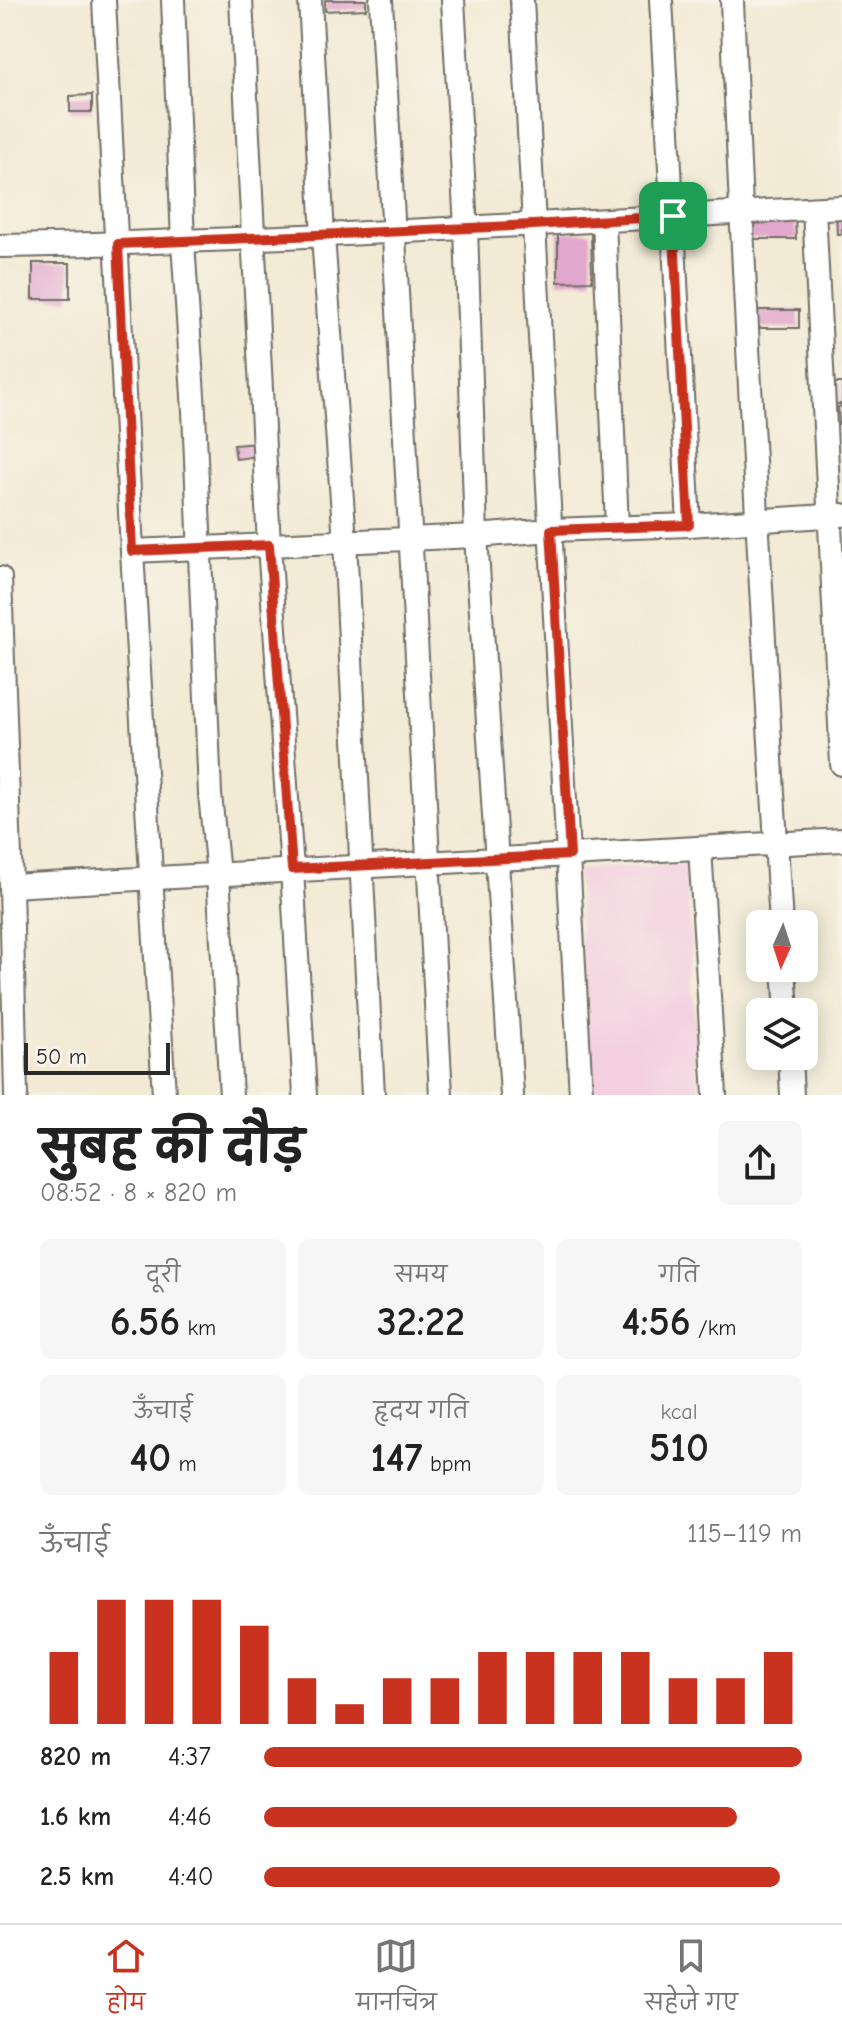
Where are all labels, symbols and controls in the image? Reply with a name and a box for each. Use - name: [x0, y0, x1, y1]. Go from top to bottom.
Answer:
- pin: [639, 182, 707, 250]
- icon: arrive: [651, 194, 695, 238]
- north arrow: [746, 910, 818, 982]
- map controls: [746, 910, 818, 1070]
- button: layers: [746, 998, 818, 1070]
- scale bar: [24, 1039, 170, 1075]
- text: 50 m: [36, 1044, 87, 1070]
- button: share: [718, 1121, 802, 1205]
- text: सुबह की दौड़: [40, 1122, 304, 1173]
- text: 08:52 · 8 × 820 m: [40, 1178, 237, 1208]
- text: दूरी: [146, 1262, 180, 1288]
- text: समय: [395, 1262, 447, 1288]
- text: गति: [659, 1262, 699, 1288]
- text: 6.56: [110, 1299, 180, 1345]
- text: 32:22: [377, 1299, 465, 1345]
- text: 4:56: [622, 1299, 691, 1345]
- text: km: [180, 1315, 216, 1341]
- text: /km: [691, 1315, 737, 1341]
- text: ऊँचाई: [133, 1398, 193, 1424]
- text: हृदय गति: [373, 1398, 469, 1424]
- text: kcal: [661, 1399, 697, 1425]
- text: 510: [649, 1425, 709, 1471]
- text: 40: [129, 1435, 171, 1481]
- text: 147: [370, 1435, 423, 1481]
- text: m: [171, 1451, 197, 1477]
- text: bpm: [423, 1451, 472, 1477]
- text: 115–119 m: [687, 1519, 802, 1549]
- text: ऊँचाई: [40, 1529, 110, 1559]
- text: 820 m: [40, 1742, 111, 1772]
- text: 4:37: [168, 1742, 211, 1772]
- text: 1.6 km: [40, 1802, 111, 1832]
- text: 4:46: [168, 1802, 212, 1832]
- text: 2.5 km: [40, 1862, 114, 1892]
- text: 4:40: [168, 1862, 214, 1892]
- tab: होम: [104, 1934, 148, 2027]
- tab: मानचित्र: [356, 1934, 437, 2027]
- tab: सहेजे गए: [645, 1934, 738, 2027]

